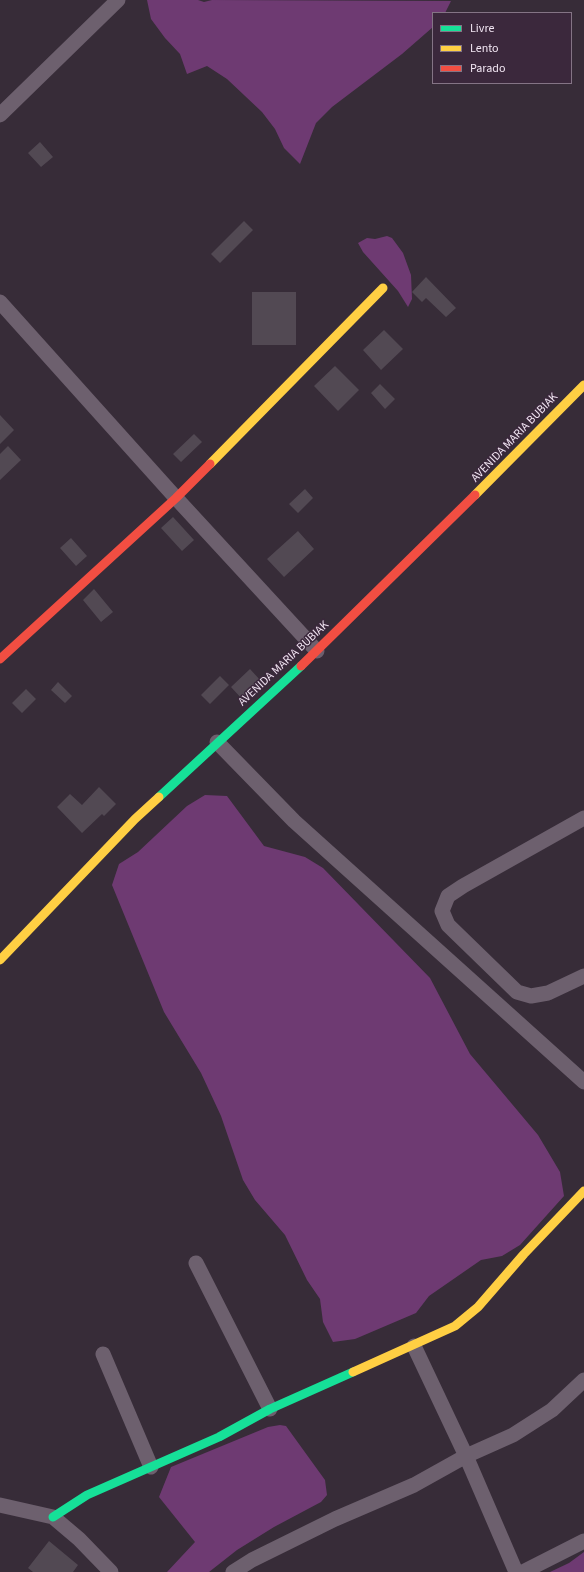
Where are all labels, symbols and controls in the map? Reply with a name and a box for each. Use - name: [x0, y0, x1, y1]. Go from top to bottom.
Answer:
- legend: [432, 12, 572, 84]
- text: Livre: [470, 20, 494, 37]
- text: Lento: [470, 40, 499, 57]
- text: Parado: [470, 60, 505, 77]
- street label: AVENIDA MARIA BUBIAK: [469, 390, 561, 486]
- street label: AVENIDA MARIA BUBIAK: [236, 618, 332, 710]

